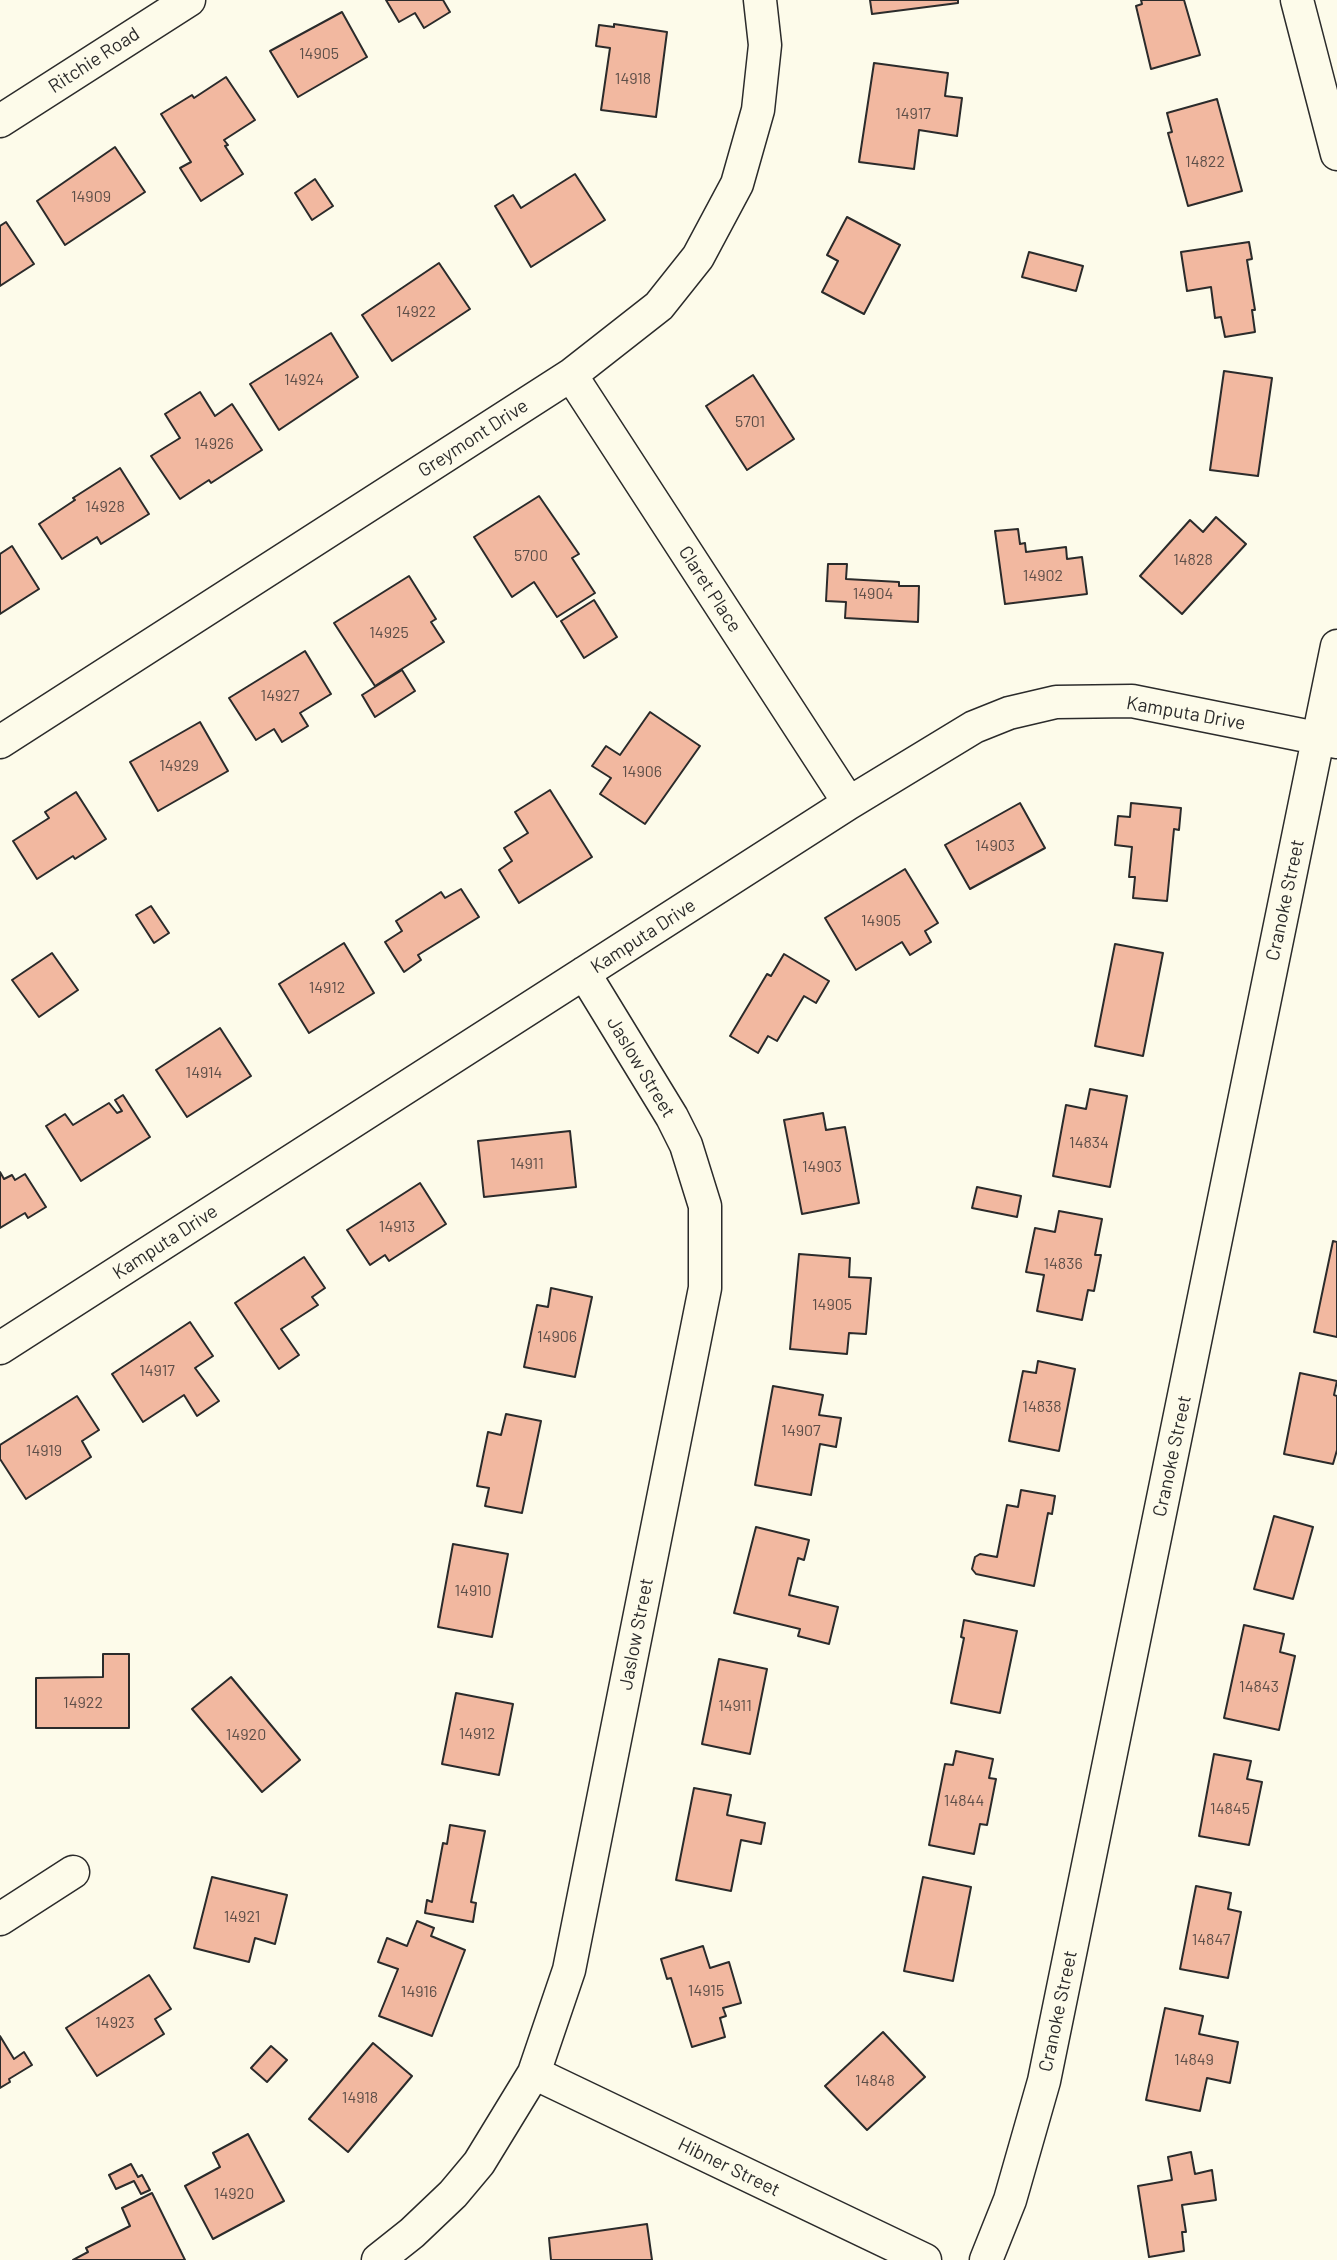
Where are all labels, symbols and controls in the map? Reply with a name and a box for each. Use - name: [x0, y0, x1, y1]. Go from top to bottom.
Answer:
- street label: Ritchie Road: [44, 22, 144, 98]
- house number: 14905: [299, 44, 339, 64]
- house number: 14918: [615, 69, 651, 89]
- house number: 14917: [895, 104, 931, 124]
- house number: 14822: [1185, 152, 1225, 172]
- house number: 14909: [71, 187, 111, 207]
- house number: 14922: [396, 302, 436, 322]
- house number: 14924: [284, 370, 324, 390]
- street label: Greymont Drive: [414, 394, 532, 482]
- house number: 5701: [735, 412, 765, 432]
- house number: 14926: [194, 434, 234, 454]
- house number: 14928: [85, 497, 125, 517]
- street label: Claret Place: [674, 542, 746, 636]
- house number: 5700: [514, 546, 548, 566]
- house number: 14828: [1173, 550, 1213, 570]
- house number: 14902: [1023, 566, 1063, 586]
- house number: 14904: [853, 584, 893, 604]
- house number: 14925: [369, 623, 409, 643]
- house number: 14927: [261, 686, 299, 706]
- street label: Kamputa Drive: [1125, 691, 1247, 735]
- house number: 14929: [159, 756, 199, 776]
- house number: 14906: [622, 762, 662, 782]
- house number: 14903: [975, 836, 1015, 856]
- street label: Cranoke Street: [1261, 837, 1309, 963]
- street label: Kamputa Drive: [586, 894, 700, 978]
- house number: 14905: [861, 911, 901, 931]
- house number: 14912: [309, 978, 345, 998]
- street label: Jaslow Street: [602, 1012, 680, 1122]
- house number: 14914: [186, 1063, 222, 1083]
- house number: 14834: [1069, 1133, 1109, 1153]
- house number: 14911: [510, 1154, 544, 1174]
- house number: 14903: [802, 1157, 842, 1177]
- street label: Kamputa Drive: [108, 1200, 222, 1284]
- house number: 14913: [379, 1217, 415, 1237]
- house number: 14836: [1043, 1254, 1083, 1274]
- house number: 14905: [812, 1295, 852, 1315]
- house number: 14906: [537, 1327, 577, 1347]
- house number: 14917: [139, 1361, 175, 1381]
- street label: Cranoke Street: [1148, 1393, 1196, 1519]
- house number: 14838: [1022, 1397, 1062, 1417]
- house number: 14907: [781, 1421, 821, 1441]
- house number: 14919: [26, 1441, 62, 1461]
- street label: Jaslow Street: [614, 1576, 658, 1692]
- house number: 14910: [454, 1581, 492, 1601]
- house number: 14843: [1239, 1677, 1279, 1697]
- house number: 14922: [63, 1693, 103, 1713]
- house number: 14911: [718, 1696, 752, 1716]
- house number: 14912: [459, 1724, 495, 1744]
- house number: 14920: [226, 1725, 266, 1745]
- house number: 14844: [944, 1791, 984, 1811]
- house number: 14845: [1210, 1799, 1250, 1819]
- house number: 14921: [224, 1907, 260, 1927]
- house number: 14847: [1192, 1930, 1230, 1950]
- street label: Cranoke Street: [1034, 1948, 1082, 2074]
- house number: 14915: [688, 1981, 724, 2001]
- house number: 14916: [401, 1982, 437, 2002]
- house number: 14923: [95, 2013, 135, 2033]
- house number: 14849: [1174, 2050, 1214, 2070]
- house number: 14848: [855, 2071, 895, 2091]
- house number: 14918: [342, 2088, 378, 2108]
- street label: Hibner Street: [674, 2133, 784, 2201]
- house number: 14920: [214, 2184, 254, 2204]

